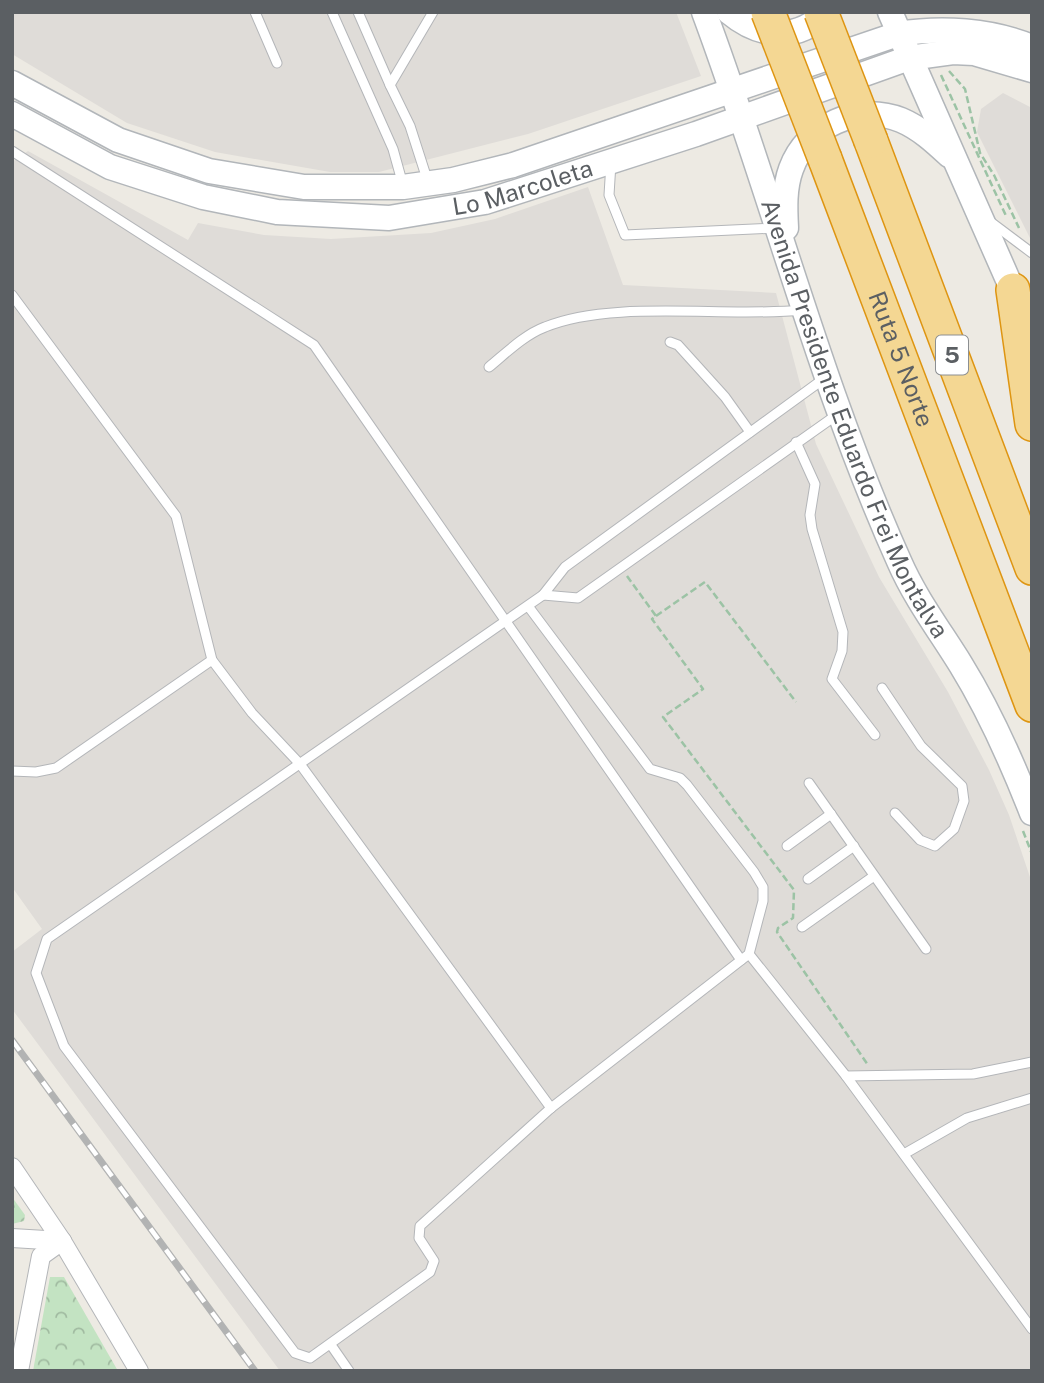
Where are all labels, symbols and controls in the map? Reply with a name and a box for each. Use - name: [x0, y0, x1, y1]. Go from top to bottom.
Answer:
- street label: Lo Marcoleta: [450, 153, 596, 220]
- street label: Avenida Presidente Eduardo Frei Montalva: [756, 195, 955, 643]
- street label: Ruta 5 Norte: [863, 287, 940, 430]
- road number: 5: [936, 336, 968, 374]

